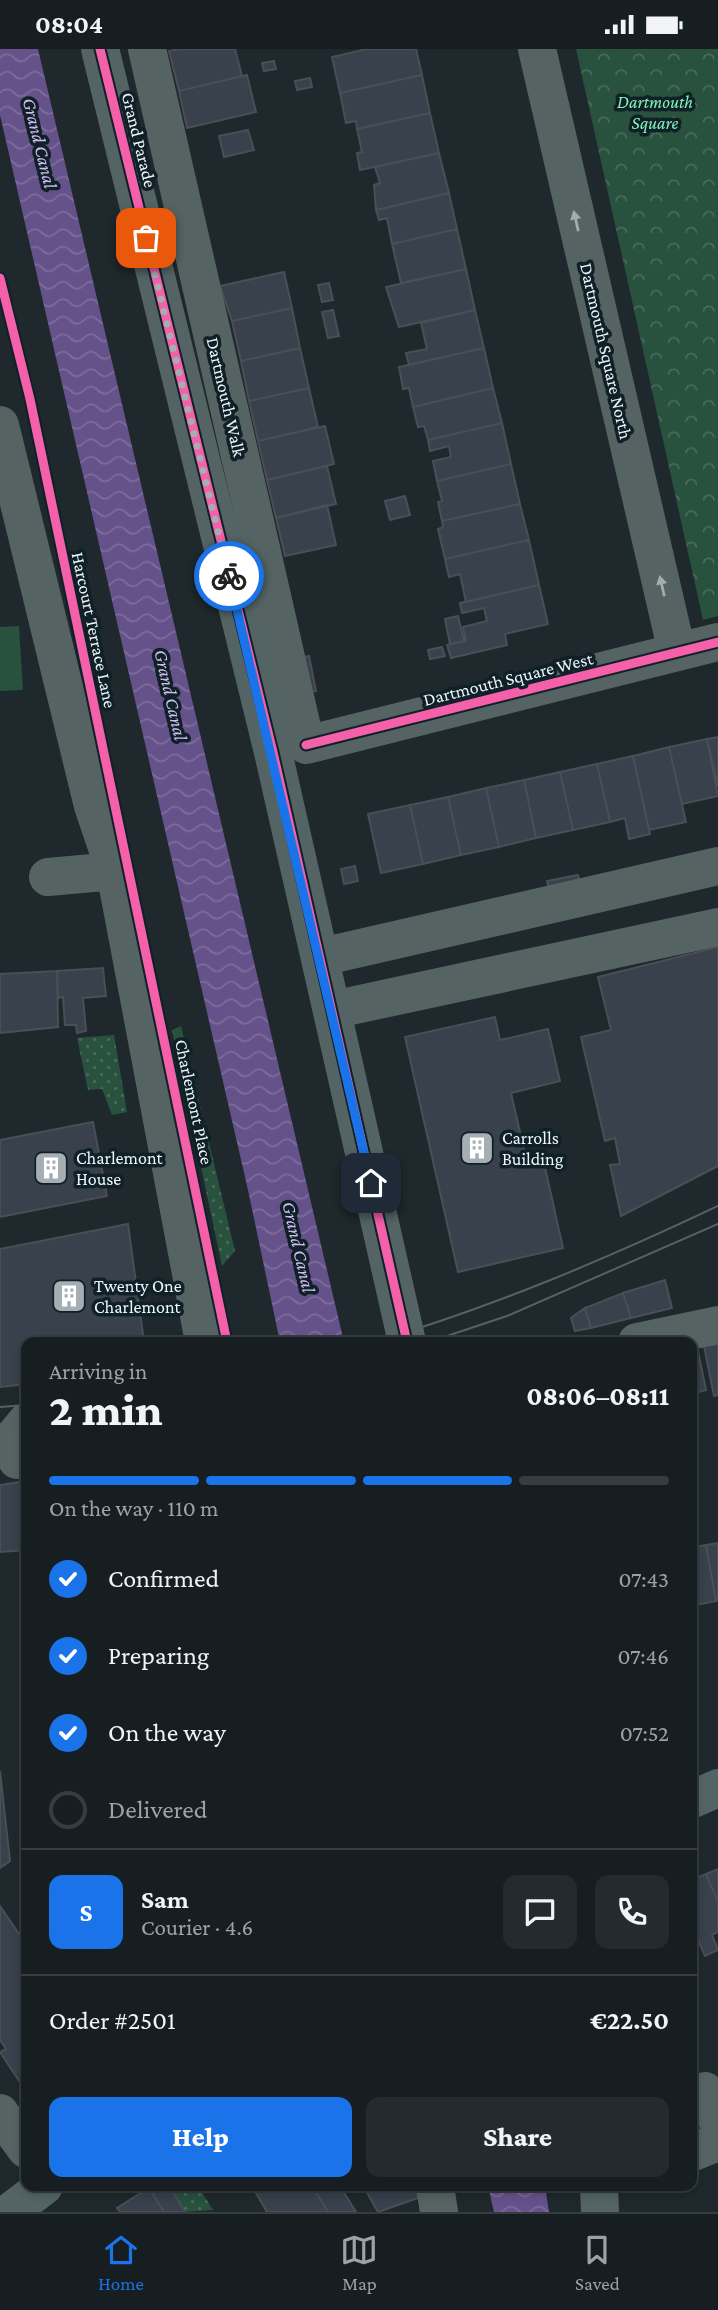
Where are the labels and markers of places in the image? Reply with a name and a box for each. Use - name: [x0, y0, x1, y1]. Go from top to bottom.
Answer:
- pin: [116, 208, 176, 268]
- place label: Carrolls Building: [502, 1128, 564, 1169]
- building icon: Carrolls Building: [458, 1129, 496, 1167]
- place label: Charlemont House: [76, 1148, 164, 1189]
- building icon: Charlemont House: [32, 1149, 70, 1187]
- pin: [341, 1153, 401, 1213]
- place label: Twenty One Charlemont: [94, 1276, 182, 1317]
- building icon: Twenty One Charlemont: [50, 1277, 88, 1315]

